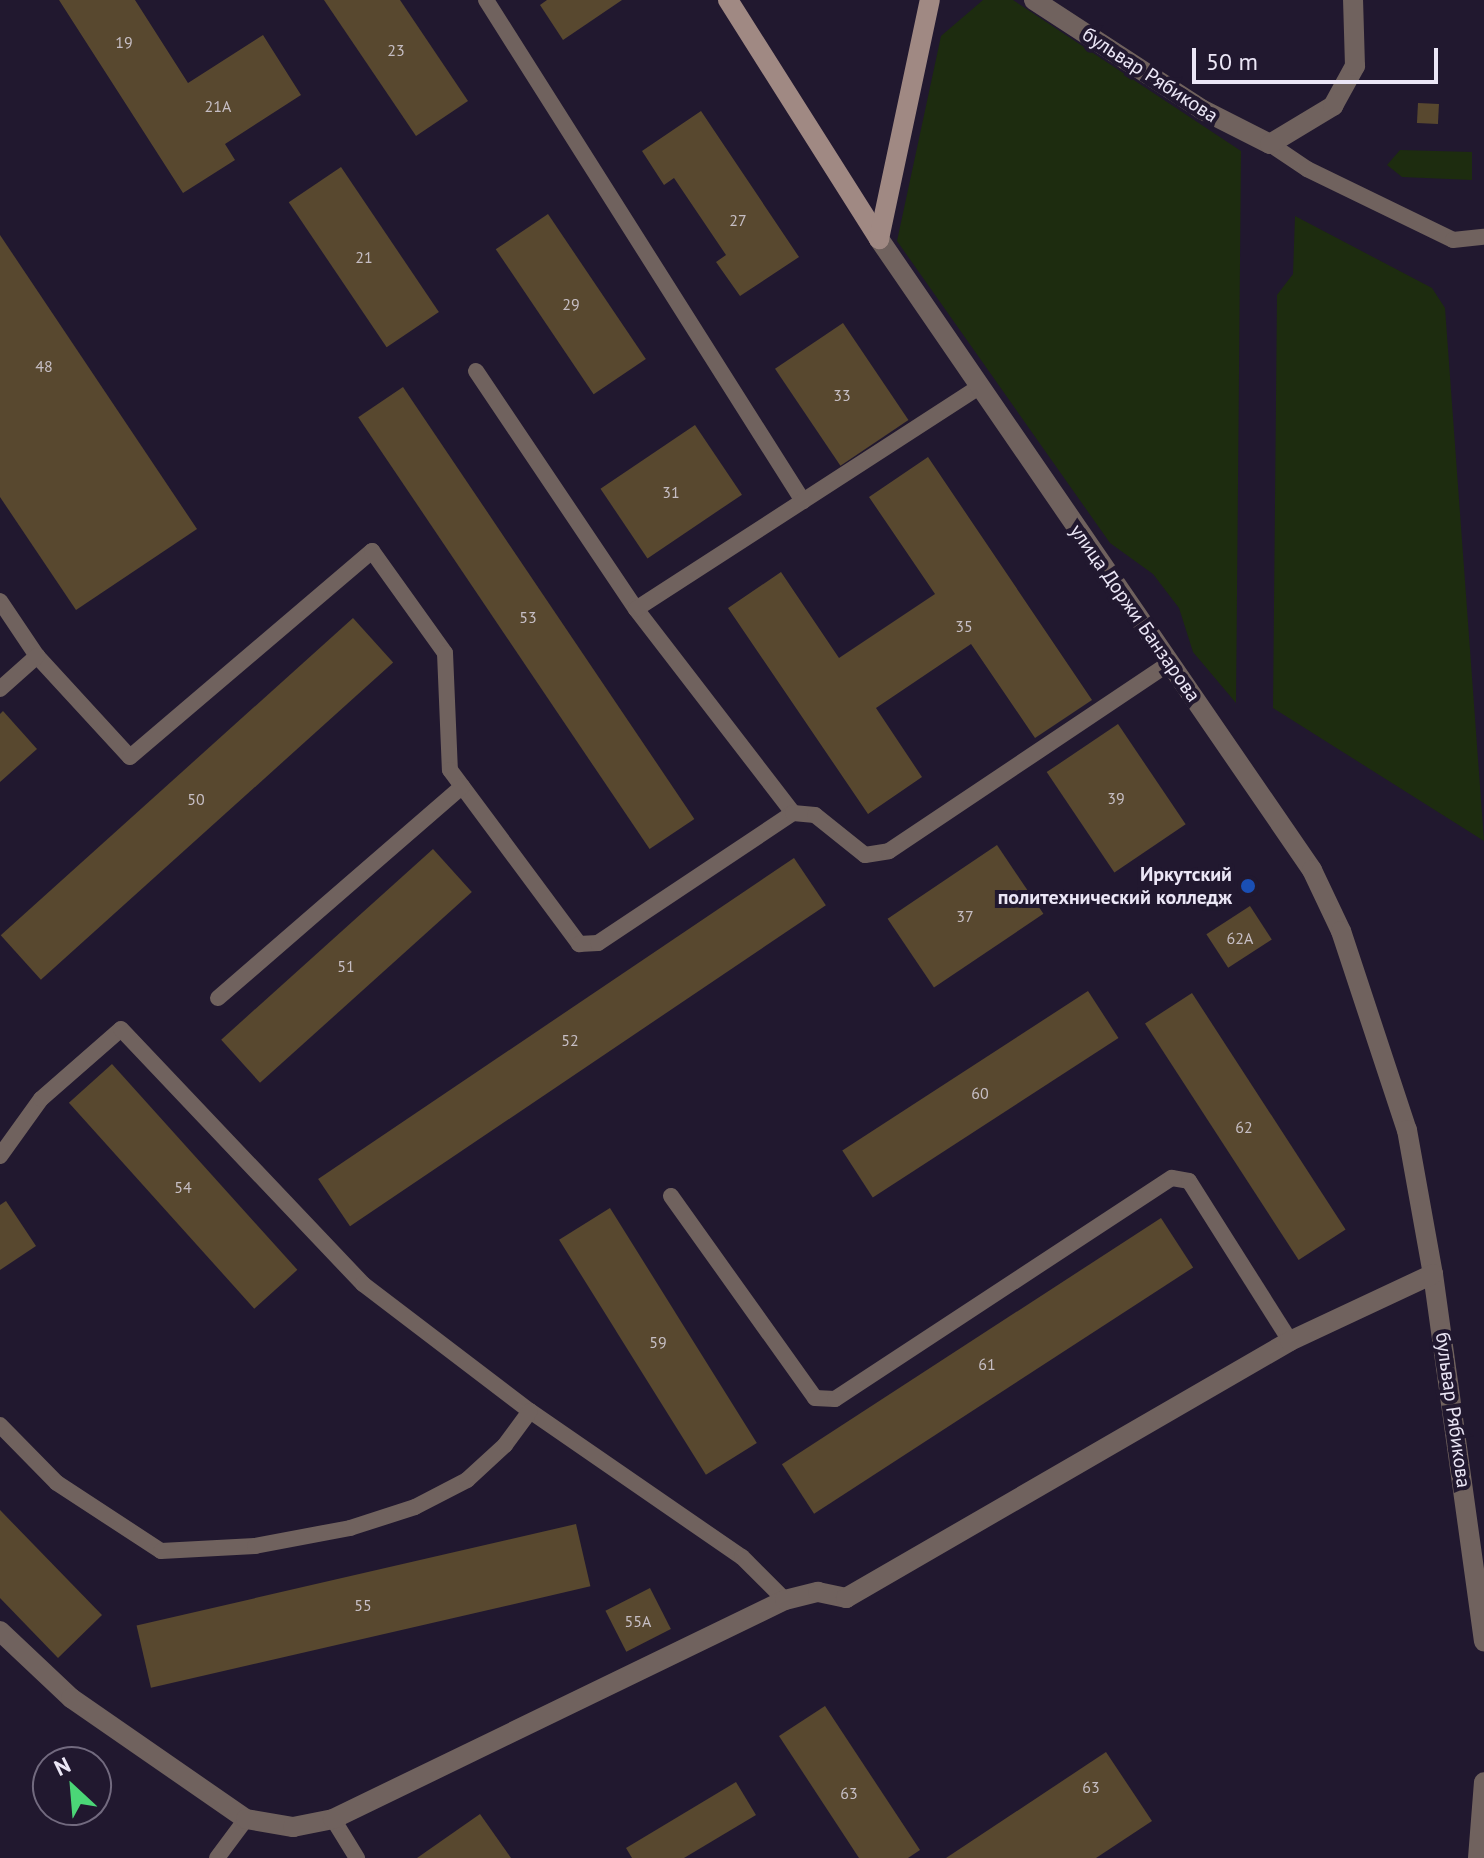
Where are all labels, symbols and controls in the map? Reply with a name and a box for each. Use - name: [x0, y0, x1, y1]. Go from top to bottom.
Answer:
- street label: бульвар Рябикова: [1078, 22, 1222, 128]
- house number: 19: [115, 32, 133, 52]
- scale bar: [1196, 32, 1442, 82]
- house number: 23: [387, 40, 405, 60]
- text: 50 m: [1206, 46, 1258, 77]
- house number: 21А: [205, 96, 231, 116]
- house number: 27: [729, 210, 747, 230]
- house number: 21: [355, 247, 373, 267]
- house number: 29: [562, 294, 580, 314]
- house number: 48: [35, 356, 53, 376]
- house number: 33: [833, 385, 851, 405]
- house number: 31: [662, 482, 680, 502]
- street label: улица Доржи Банзарова: [1064, 519, 1206, 707]
- house number: 53: [519, 607, 537, 627]
- house number: 35: [955, 616, 973, 636]
- house number: 39: [1107, 788, 1125, 808]
- house number: 50: [187, 789, 205, 809]
- place label: Иркутский политехнический колледж: [998, 862, 1232, 909]
- marker: Иркутский политехнический колледж: [1239, 877, 1257, 895]
- house number: 37: [956, 906, 974, 926]
- house number: 62А: [1227, 928, 1253, 948]
- house number: 51: [337, 956, 355, 976]
- house number: 52: [561, 1030, 579, 1050]
- house number: 60: [971, 1083, 989, 1103]
- house number: 62: [1235, 1117, 1253, 1137]
- house number: 54: [174, 1177, 192, 1197]
- street label: бульвар Рябикова: [1430, 1331, 1476, 1489]
- house number: 59: [649, 1332, 667, 1352]
- house number: 61: [978, 1354, 996, 1374]
- house number: 55: [354, 1595, 372, 1615]
- house number: 55А: [625, 1611, 651, 1631]
- north arrow: [32, 1746, 112, 1826]
- text: N: [50, 1750, 75, 1782]
- house number: 63: [1082, 1777, 1100, 1797]
- house number: 63: [840, 1783, 858, 1803]

